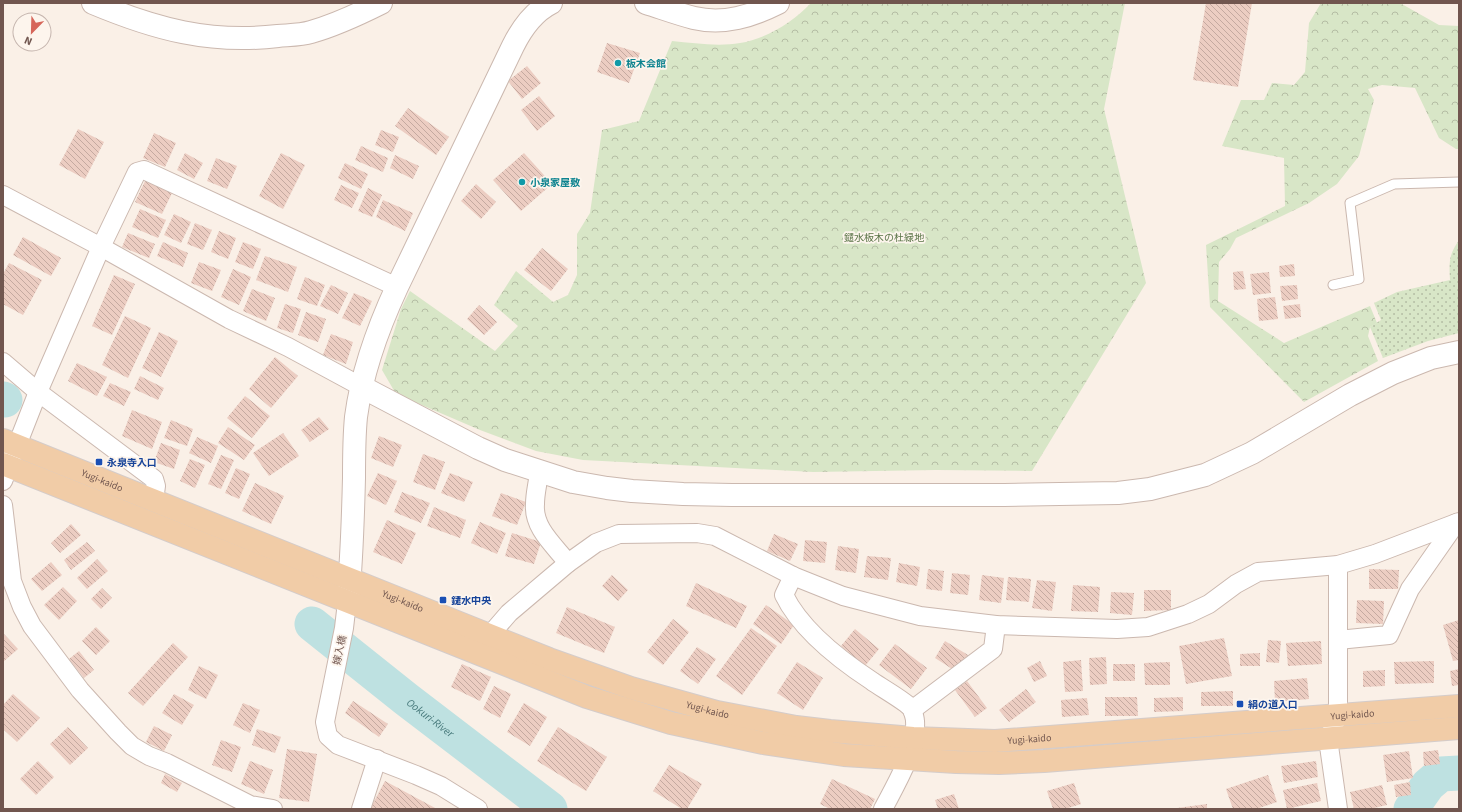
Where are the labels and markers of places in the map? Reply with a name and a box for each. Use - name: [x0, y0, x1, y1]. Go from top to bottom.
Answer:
- place label: 板木会館: [626, 57, 666, 71]
- marker: 板木会館: [613, 58, 623, 68]
- place label: 小泉家屋敷: [530, 176, 581, 190]
- marker: 小泉家屋敷: [517, 177, 527, 187]
- place label: 永泉寺入口: [107, 456, 157, 470]
- marker: 永泉寺入口: [94, 457, 104, 467]
- place label: 鑓水中央: [451, 594, 492, 608]
- marker: 鑓水中央: [438, 595, 448, 605]
- place label: 絹の道入口: [1248, 698, 1298, 712]
- marker: 絹の道入口: [1235, 699, 1245, 709]

